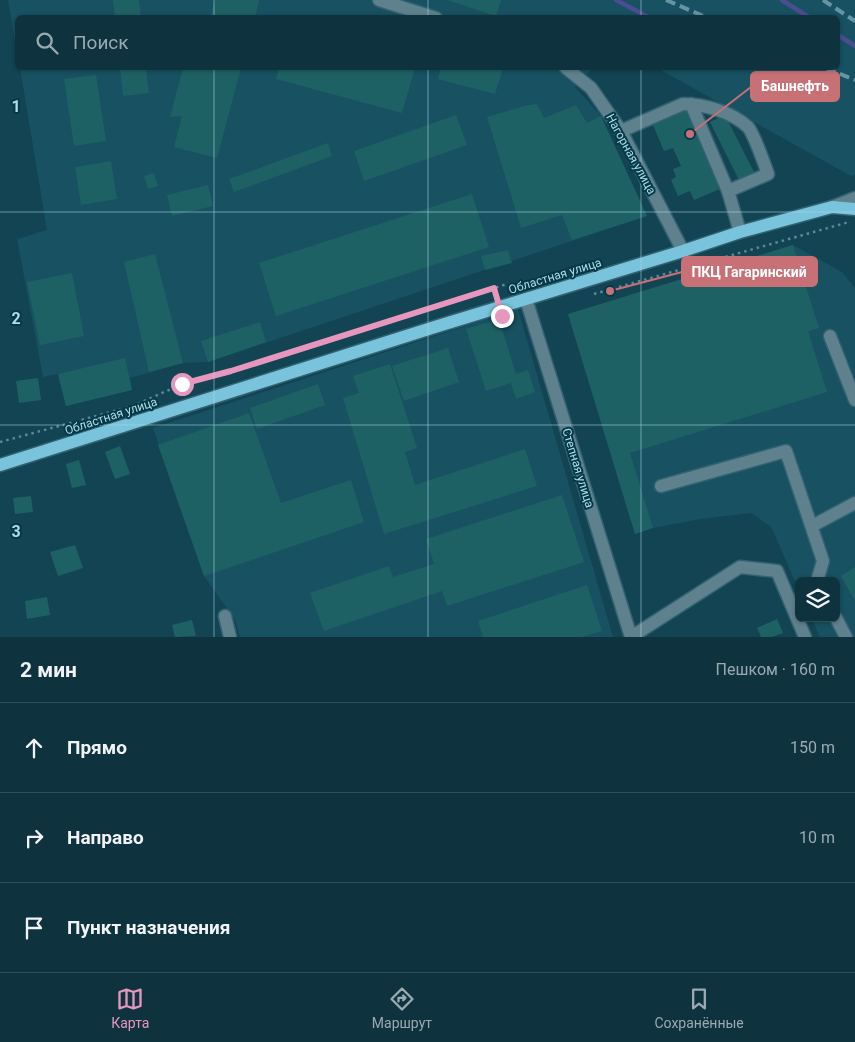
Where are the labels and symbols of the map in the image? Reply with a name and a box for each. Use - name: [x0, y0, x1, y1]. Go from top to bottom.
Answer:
- callout: Башнефть: [751, 72, 839, 101]
- text: Башнефть: [761, 78, 829, 94]
- text: 1: [11, 97, 21, 116]
- street label: Нагорная улица: [603, 111, 659, 197]
- street label: Областная улица: [507, 255, 603, 297]
- callout: ПКЦ Гагаринский: [682, 257, 817, 286]
- text: ПКЦ Гагаринский: [691, 264, 807, 280]
- route end: [491, 305, 514, 328]
- text: 2: [11, 309, 21, 328]
- route start: [171, 373, 194, 396]
- street label: Областная улица: [63, 394, 159, 438]
- street label: Степная улица: [559, 427, 597, 509]
- text: 3: [11, 522, 21, 541]

